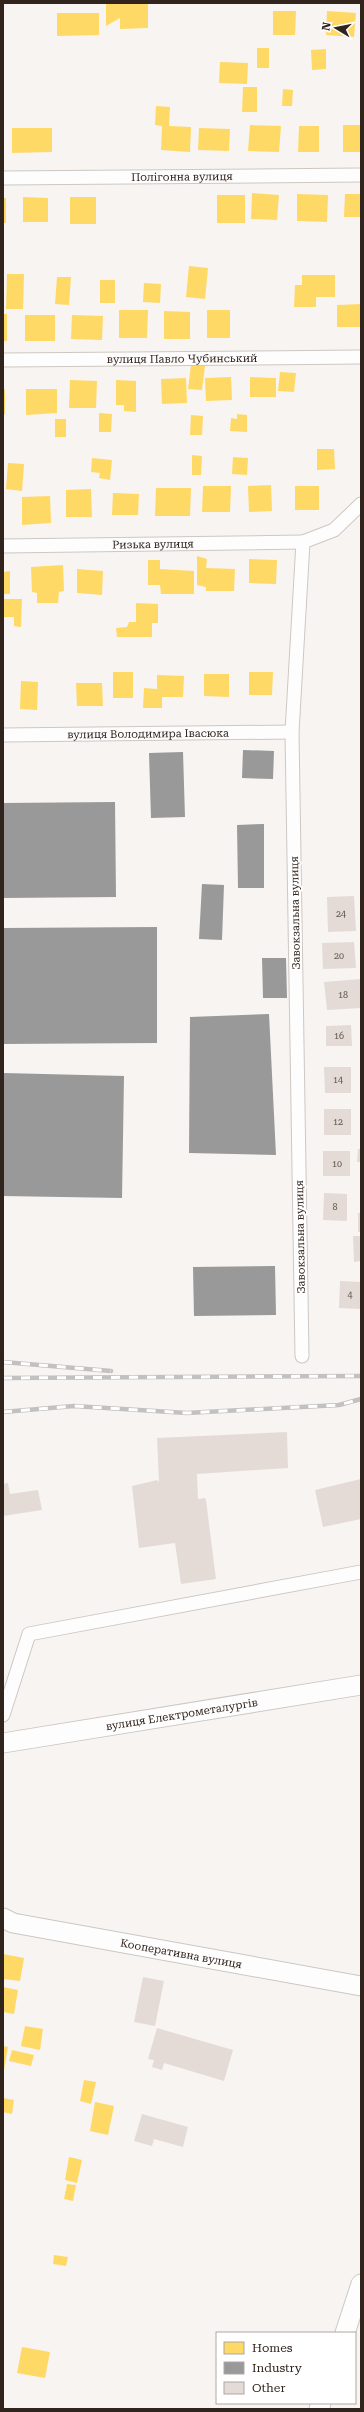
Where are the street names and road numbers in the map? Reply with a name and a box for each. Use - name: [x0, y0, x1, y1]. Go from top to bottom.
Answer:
- street label: Полігонна вулиця: [131, 170, 233, 184]
- street label: вулиця Павло Чубинський: [107, 352, 257, 366]
- street label: Ризька вулиця: [112, 537, 194, 552]
- street label: вулиця Володимира Івасюка: [67, 727, 229, 741]
- street label: Завокзальна вулиця: [288, 856, 303, 970]
- street label: Завокзальна вулиця: [293, 1180, 308, 1294]
- street label: вулиця Електрометалургів: [105, 1696, 259, 1733]
- street label: Кооперативна вулиця: [119, 1937, 243, 1971]

